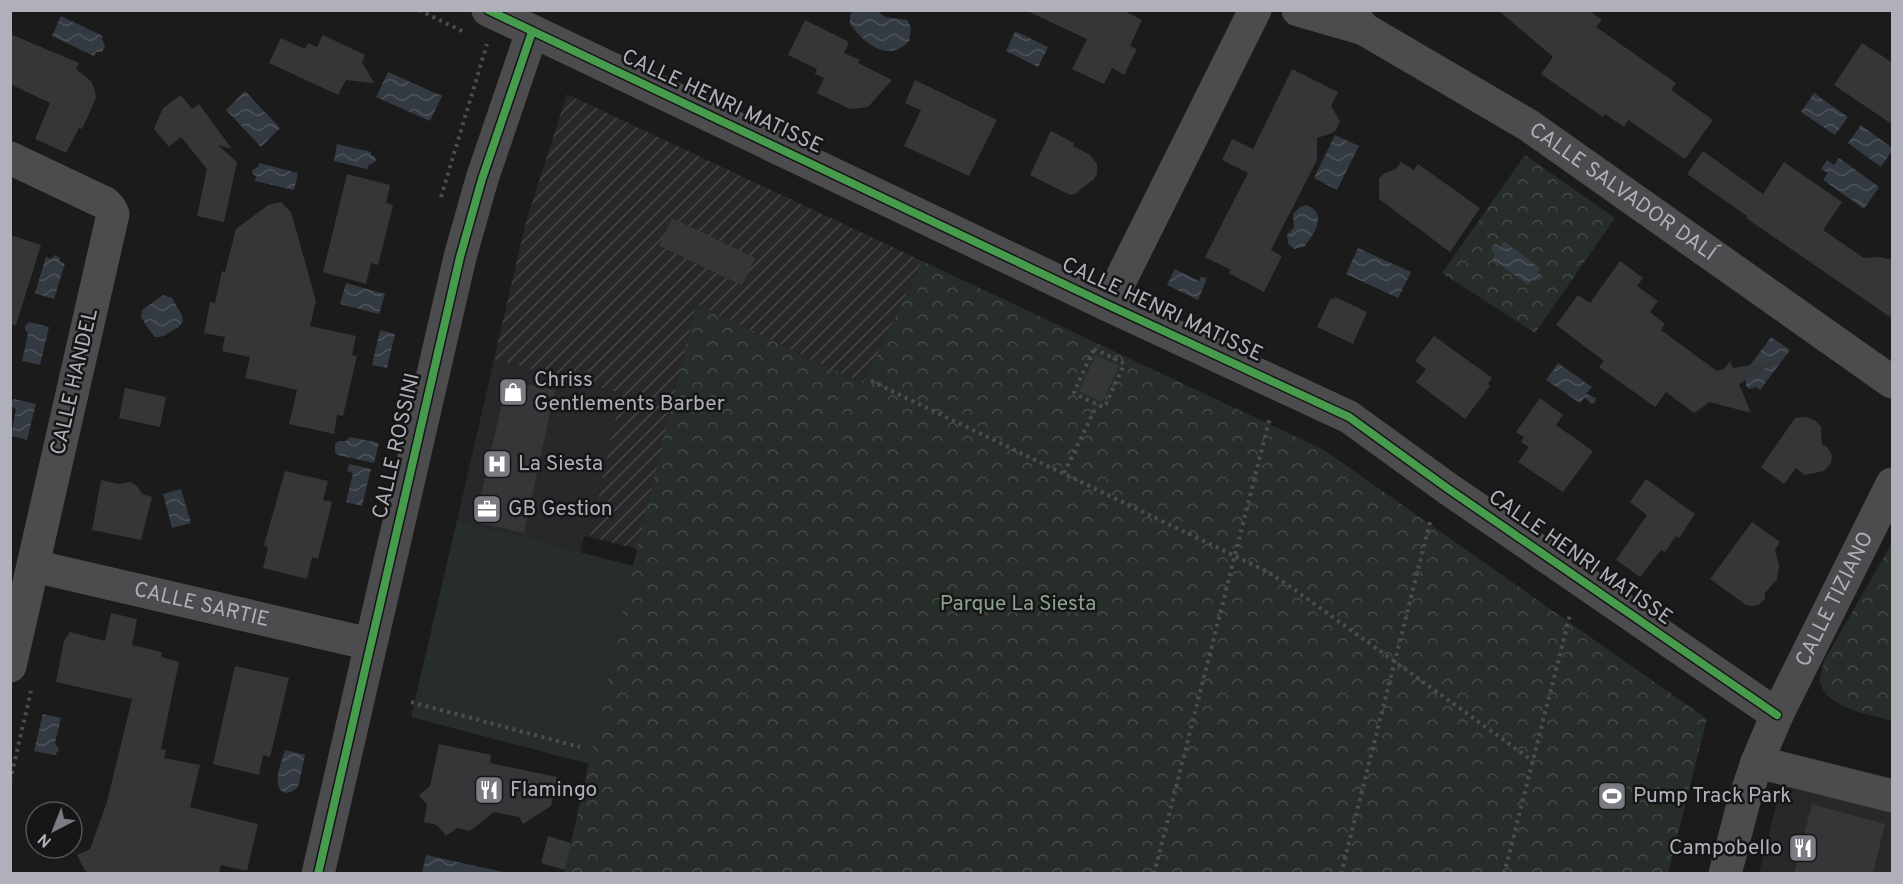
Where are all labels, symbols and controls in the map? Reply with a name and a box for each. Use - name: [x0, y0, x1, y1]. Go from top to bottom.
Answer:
- street label: CALLE HENRI MATISSE: [617, 44, 827, 160]
- street label: CALLE SALVADOR DALÍ: [1524, 116, 1724, 268]
- street label: CALLE HENRI MATISSE: [1057, 252, 1267, 368]
- street label: CALLE HANDEL: [45, 306, 105, 458]
- place label: Chriss Gentlements Barber: [534, 367, 725, 418]
- street label: CALLE ROSSINI: [367, 370, 427, 522]
- shop icon: Chriss Gentlements Barber: [497, 376, 529, 408]
- hospital icon: La Siesta: [481, 448, 513, 480]
- place label: La Siesta: [518, 451, 603, 478]
- street label: CALLE HENRI MATISSE: [1483, 484, 1677, 632]
- office icon: GB Gestion: [471, 493, 503, 525]
- place label: GB Gestion: [508, 496, 613, 523]
- street label: CALLE TIZIANO: [1790, 527, 1880, 671]
- street label: CALLE SARTIE: [131, 576, 272, 634]
- park label: Parque La Siesta: [940, 591, 1096, 618]
- restaurant icon: Flamingo: [473, 774, 505, 806]
- place label: Flamingo: [510, 777, 597, 804]
- sports icon: Pump Track Park: [1596, 780, 1628, 812]
- place label: Pump Track Park: [1633, 783, 1791, 810]
- north arrow: [24, 800, 84, 860]
- text: N: [34, 828, 56, 851]
- restaurant icon: Campobello: [1787, 832, 1819, 864]
- place label: Campobello: [1669, 835, 1782, 862]

